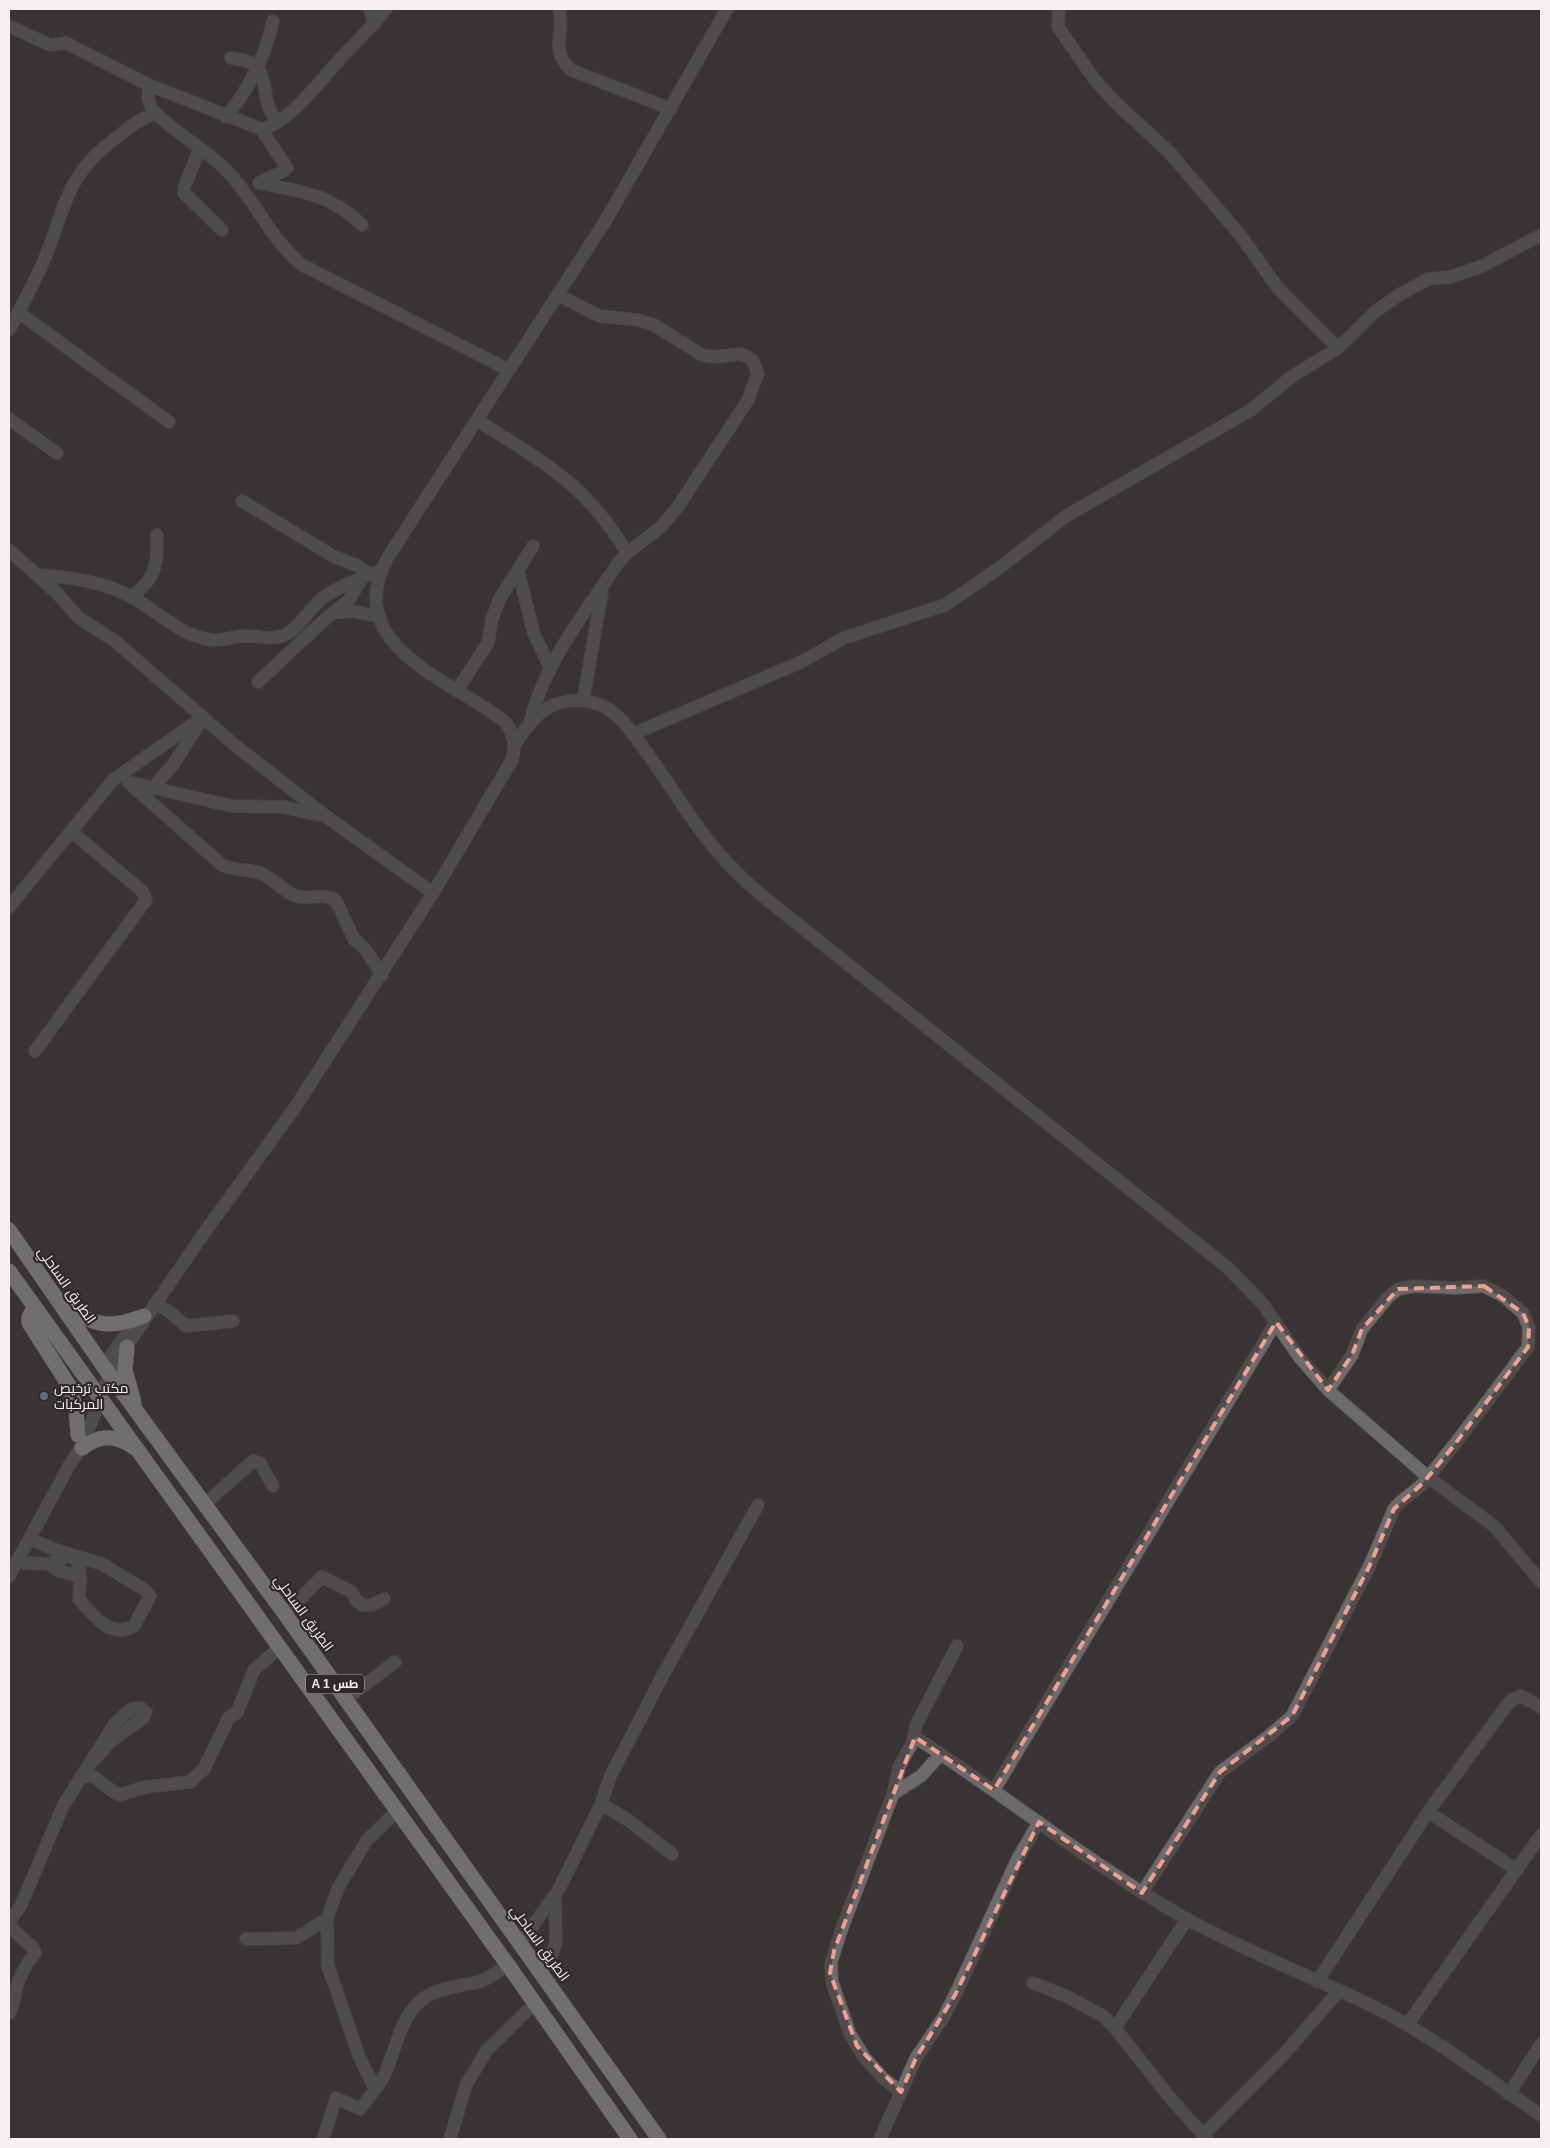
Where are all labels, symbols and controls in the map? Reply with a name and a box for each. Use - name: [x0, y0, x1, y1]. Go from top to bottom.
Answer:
- street label: الطريق الساحلي: [31, 1244, 99, 1329]
- place label: مكتب ترخيص المركبات: [54, 1380, 129, 1412]
- marker: مكتب ترخيص المركبات: [38, 1390, 50, 1402]
- street label: الطريق الساحلي: [268, 1572, 337, 1656]
- road number: A 1 طس: [306, 1675, 364, 1694]
- street label: الطريق الساحلي: [504, 1902, 573, 1986]

